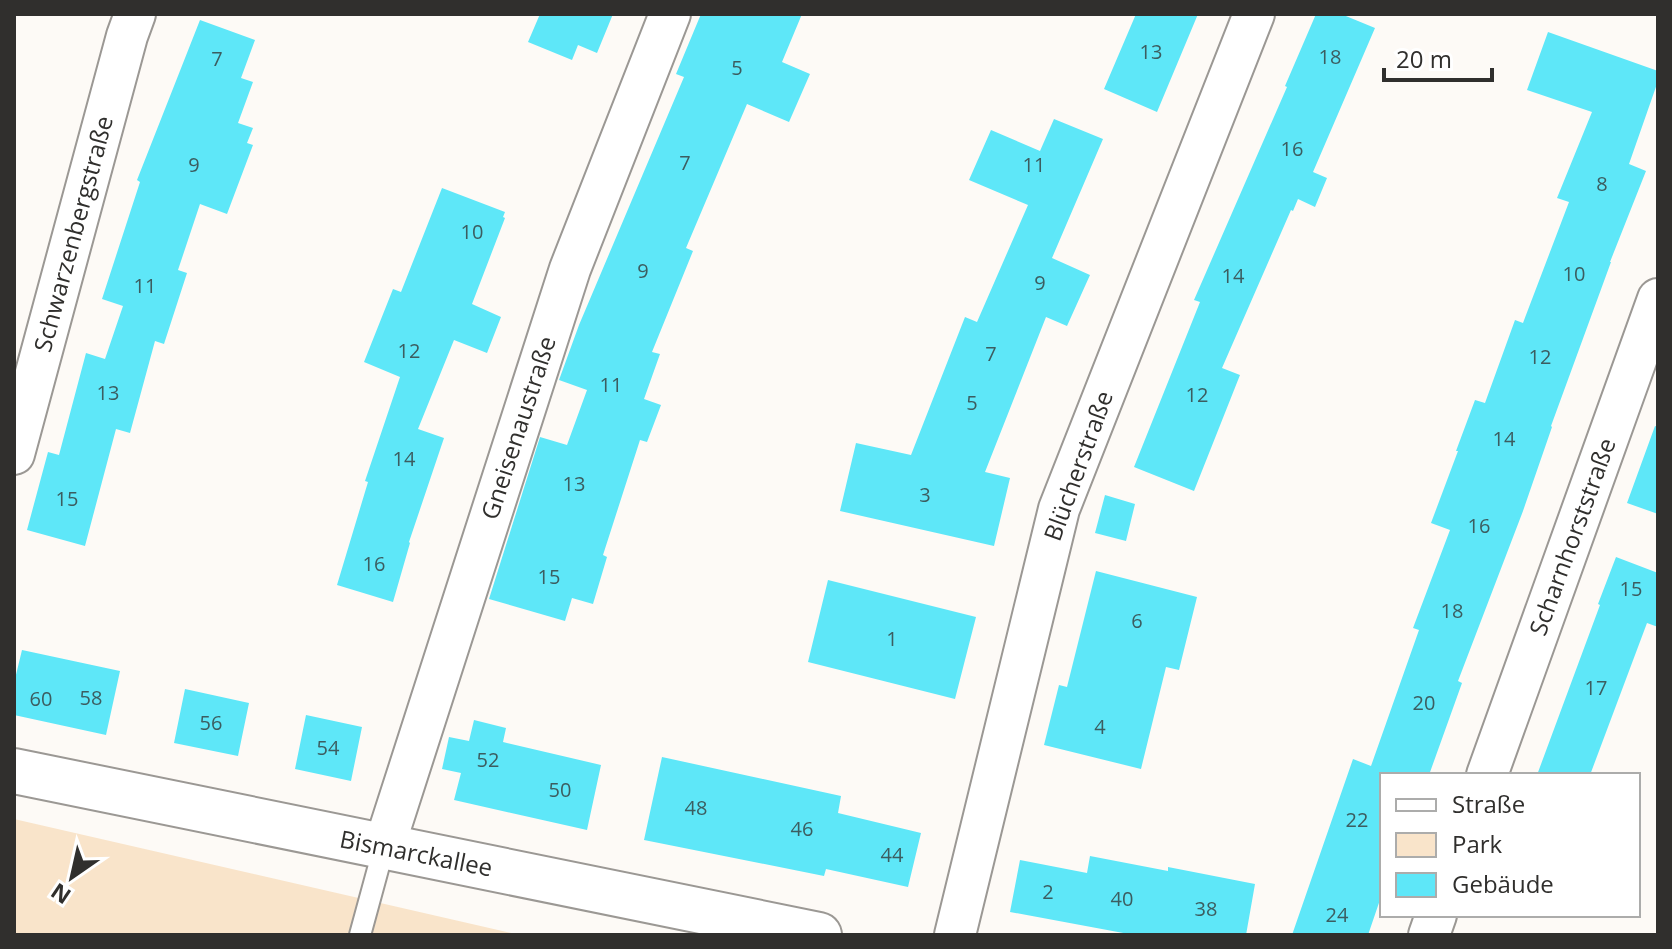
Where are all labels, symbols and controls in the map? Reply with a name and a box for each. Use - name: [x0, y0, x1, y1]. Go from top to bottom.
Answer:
- scale bar: [1384, 32, 1492, 82]
- house number: 13: [1140, 38, 1162, 65]
- text: 20 m: [1396, 42, 1452, 75]
- house number: 18: [1319, 43, 1341, 70]
- house number: 7: [211, 45, 223, 72]
- house number: 5: [731, 54, 743, 81]
- street label: Schwarzenbergstraße: [25, 112, 120, 355]
- house number: 16: [1281, 135, 1303, 162]
- house number: 7: [679, 149, 691, 176]
- house number: 9: [188, 151, 200, 178]
- house number: 11: [1023, 151, 1045, 178]
- house number: 8: [1596, 170, 1608, 197]
- house number: 10: [461, 218, 483, 245]
- house number: 9: [637, 257, 649, 284]
- house number: 10: [1563, 260, 1585, 287]
- house number: 14: [1222, 262, 1245, 289]
- house number: 9: [1034, 269, 1046, 296]
- house number: 11: [134, 272, 156, 299]
- street label: Gneisenaustraße: [472, 332, 563, 523]
- house number: 12: [398, 337, 420, 364]
- house number: 7: [985, 340, 997, 367]
- house number: 12: [1529, 343, 1551, 370]
- house number: 11: [600, 371, 622, 398]
- house number: 13: [97, 379, 119, 406]
- house number: 12: [1186, 381, 1208, 408]
- street label: Blücherstraße: [1035, 386, 1120, 545]
- house number: 5: [966, 389, 978, 416]
- house number: 14: [1493, 425, 1516, 452]
- street label: Scharnhorststraße: [1521, 433, 1623, 640]
- house number: 14: [393, 445, 416, 472]
- house number: 13: [563, 470, 585, 497]
- house number: 3: [919, 481, 931, 508]
- house number: 15: [56, 485, 78, 512]
- house number: 16: [1468, 512, 1490, 539]
- house number: 16: [363, 550, 385, 577]
- house number: 15: [538, 563, 560, 590]
- house number: 15: [1620, 575, 1642, 602]
- house number: 18: [1441, 597, 1463, 624]
- house number: 6: [1131, 607, 1143, 634]
- house number: 1: [886, 625, 898, 652]
- house number: 17: [1585, 674, 1607, 701]
- house number: 58: [80, 684, 102, 711]
- house number: 60: [30, 685, 52, 712]
- house number: 20: [1413, 689, 1435, 716]
- house number: 56: [200, 709, 222, 736]
- house number: 4: [1094, 713, 1106, 740]
- house number: 54: [317, 734, 340, 761]
- house number: 52: [477, 746, 499, 773]
- legend: [1380, 773, 1640, 917]
- house number: 50: [549, 776, 571, 803]
- text: Straße: [1452, 787, 1525, 820]
- house number: 48: [685, 794, 707, 821]
- house number: 22: [1346, 806, 1368, 833]
- house number: 46: [791, 815, 813, 842]
- street label: Bismarckallee: [337, 822, 495, 884]
- text: Park: [1452, 827, 1503, 860]
- north arrow: [32, 837, 112, 917]
- house number: 44: [881, 841, 904, 868]
- text: Gebäude: [1452, 867, 1554, 900]
- text: N: [44, 877, 76, 912]
- house number: 2: [1042, 878, 1054, 905]
- house number: 40: [1111, 885, 1133, 912]
- house number: 38: [1195, 895, 1217, 922]
- house number: 24: [1326, 901, 1349, 928]

